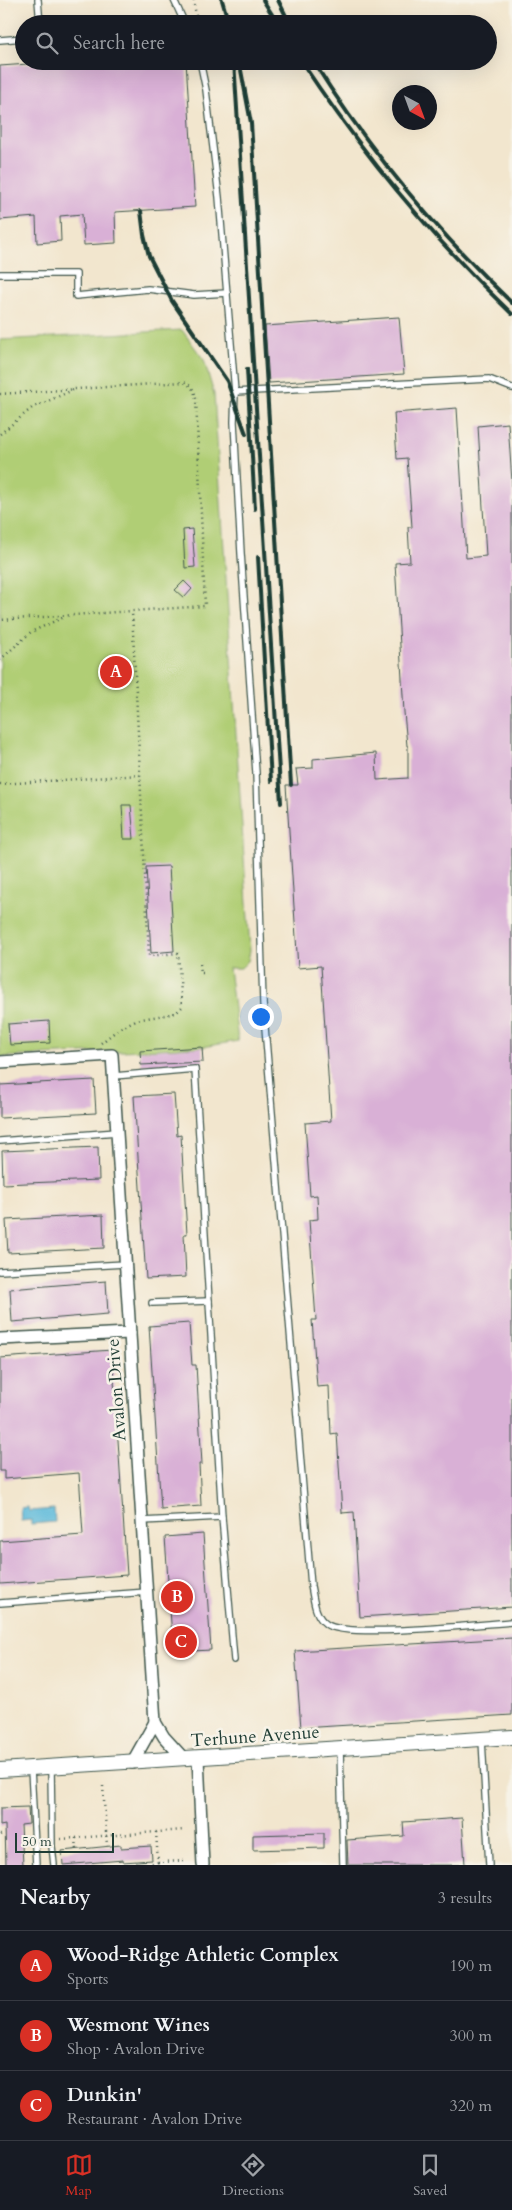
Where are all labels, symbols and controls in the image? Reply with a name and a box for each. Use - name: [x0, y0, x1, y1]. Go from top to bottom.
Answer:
- search box: [15, 15, 497, 70]
- icon: search: [33, 29, 61, 57]
- text: Search here: [73, 30, 165, 56]
- north arrow: [392, 85, 437, 130]
- pin: A: [100, 653, 132, 691]
- your location: [248, 1004, 274, 1030]
- street label: Avalon Drive: [100, 1338, 133, 1442]
- pin: B: [161, 1578, 193, 1616]
- pin: C: [165, 1623, 197, 1661]
- street label: Terhune Avenue: [190, 1720, 320, 1753]
- scale bar: [15, 1830, 114, 1853]
- text: 50 m: [22, 1832, 52, 1851]
- text: Nearby: [20, 1883, 91, 1912]
- text: 3 results: [438, 1887, 492, 1909]
- text: Wood-Ridge Athletic Complex: [67, 1942, 339, 1968]
- text: A: [30, 1955, 42, 1977]
- text: 190 m: [450, 1955, 492, 1977]
- text: Sports: [67, 1968, 108, 1990]
- text: Wesmont Wines: [67, 2012, 210, 2038]
- text: B: [30, 2025, 42, 2047]
- text: 300 m: [450, 2025, 492, 2047]
- text: Shop · Avalon Drive: [67, 2038, 205, 2060]
- text: Dunkin': [67, 2082, 142, 2108]
- text: C: [30, 2095, 42, 2117]
- text: 320 m: [450, 2095, 492, 2117]
- text: Restaurant · Avalon Drive: [67, 2108, 242, 2130]
- tab: Map: [65, 2151, 93, 2200]
- tab: Directions: [222, 2151, 284, 2200]
- tab: Saved: [413, 2151, 447, 2200]

